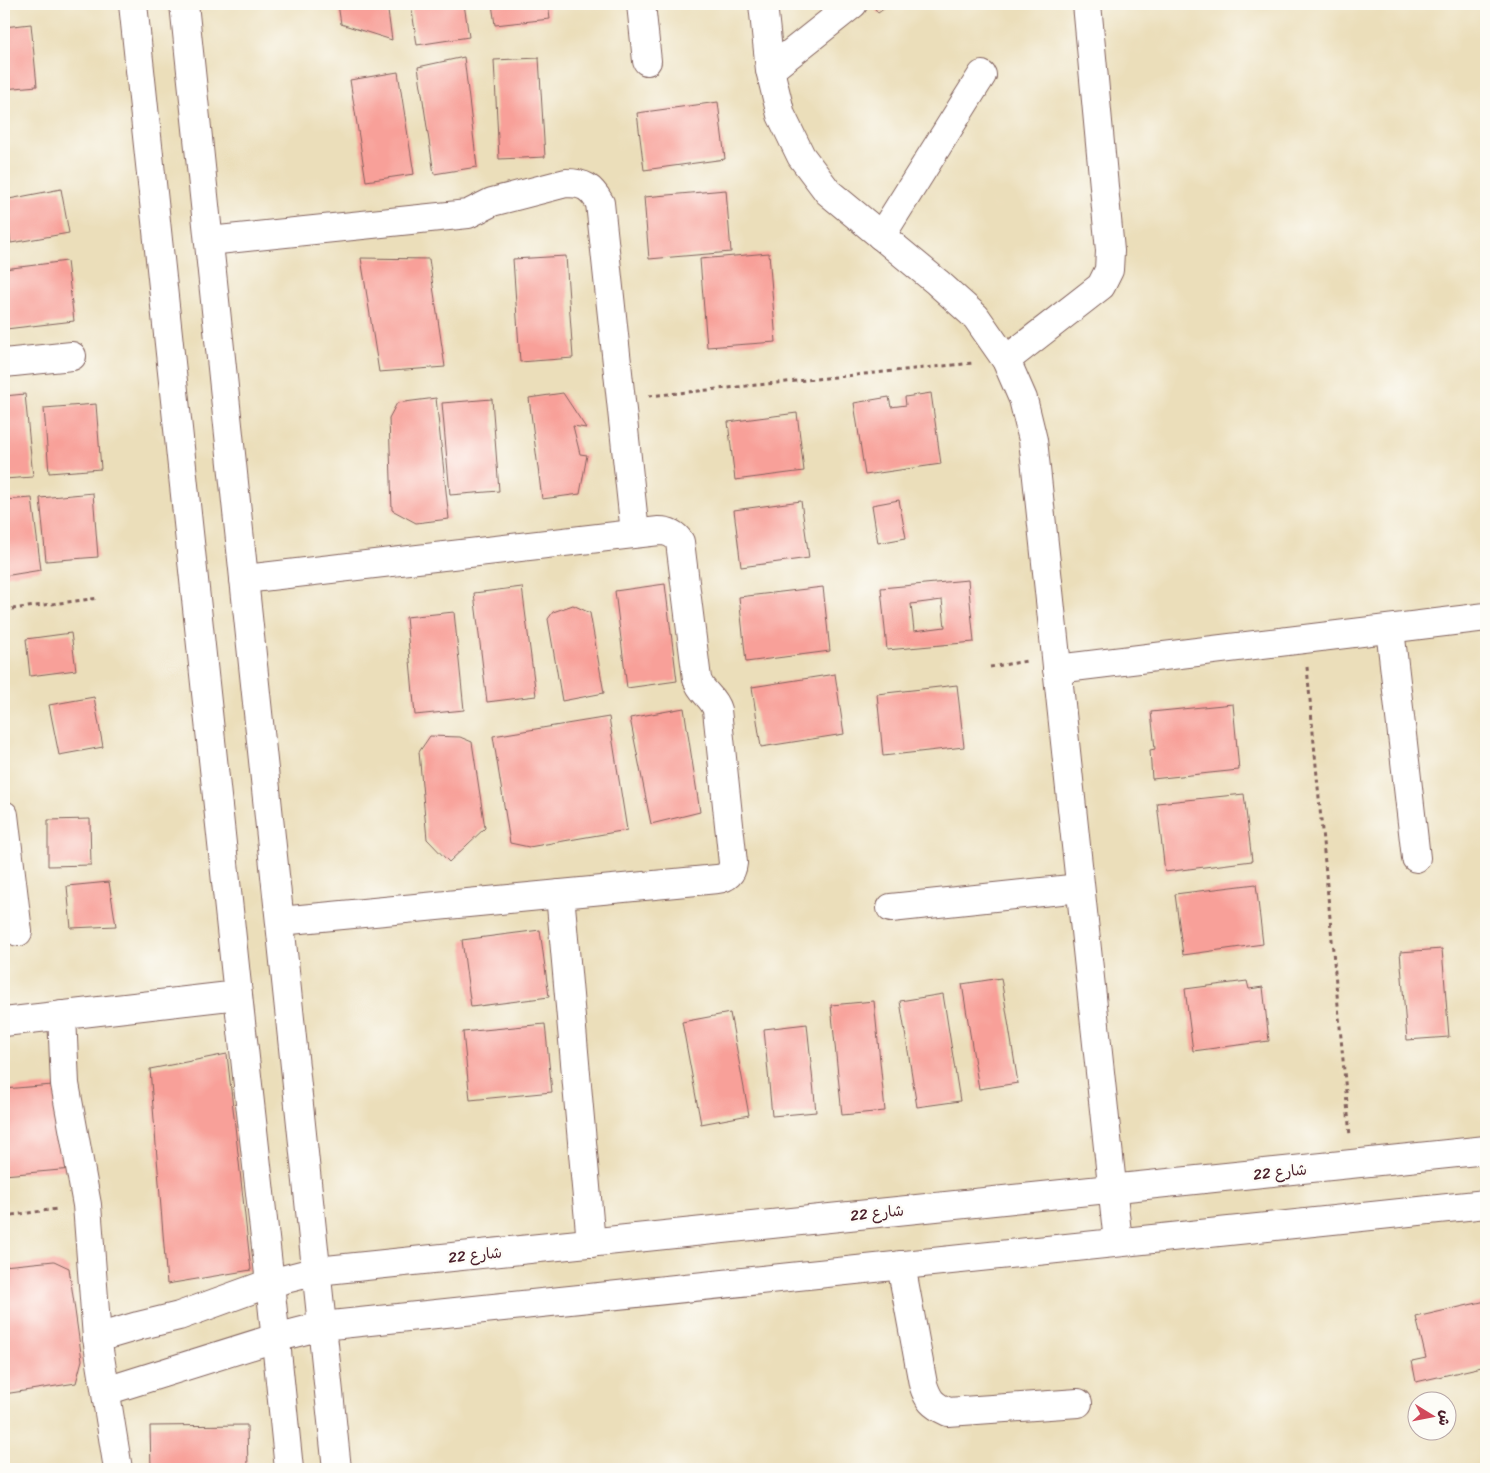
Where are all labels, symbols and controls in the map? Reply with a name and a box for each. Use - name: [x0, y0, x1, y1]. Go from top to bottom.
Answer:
- street label: شارع 22: [1252, 1156, 1308, 1188]
- street label: شارع 22: [849, 1197, 905, 1229]
- street label: شارع 22: [447, 1239, 503, 1271]
- north arrow: [1408, 1390, 1458, 1440]
- text: ش: [1431, 1408, 1458, 1428]

